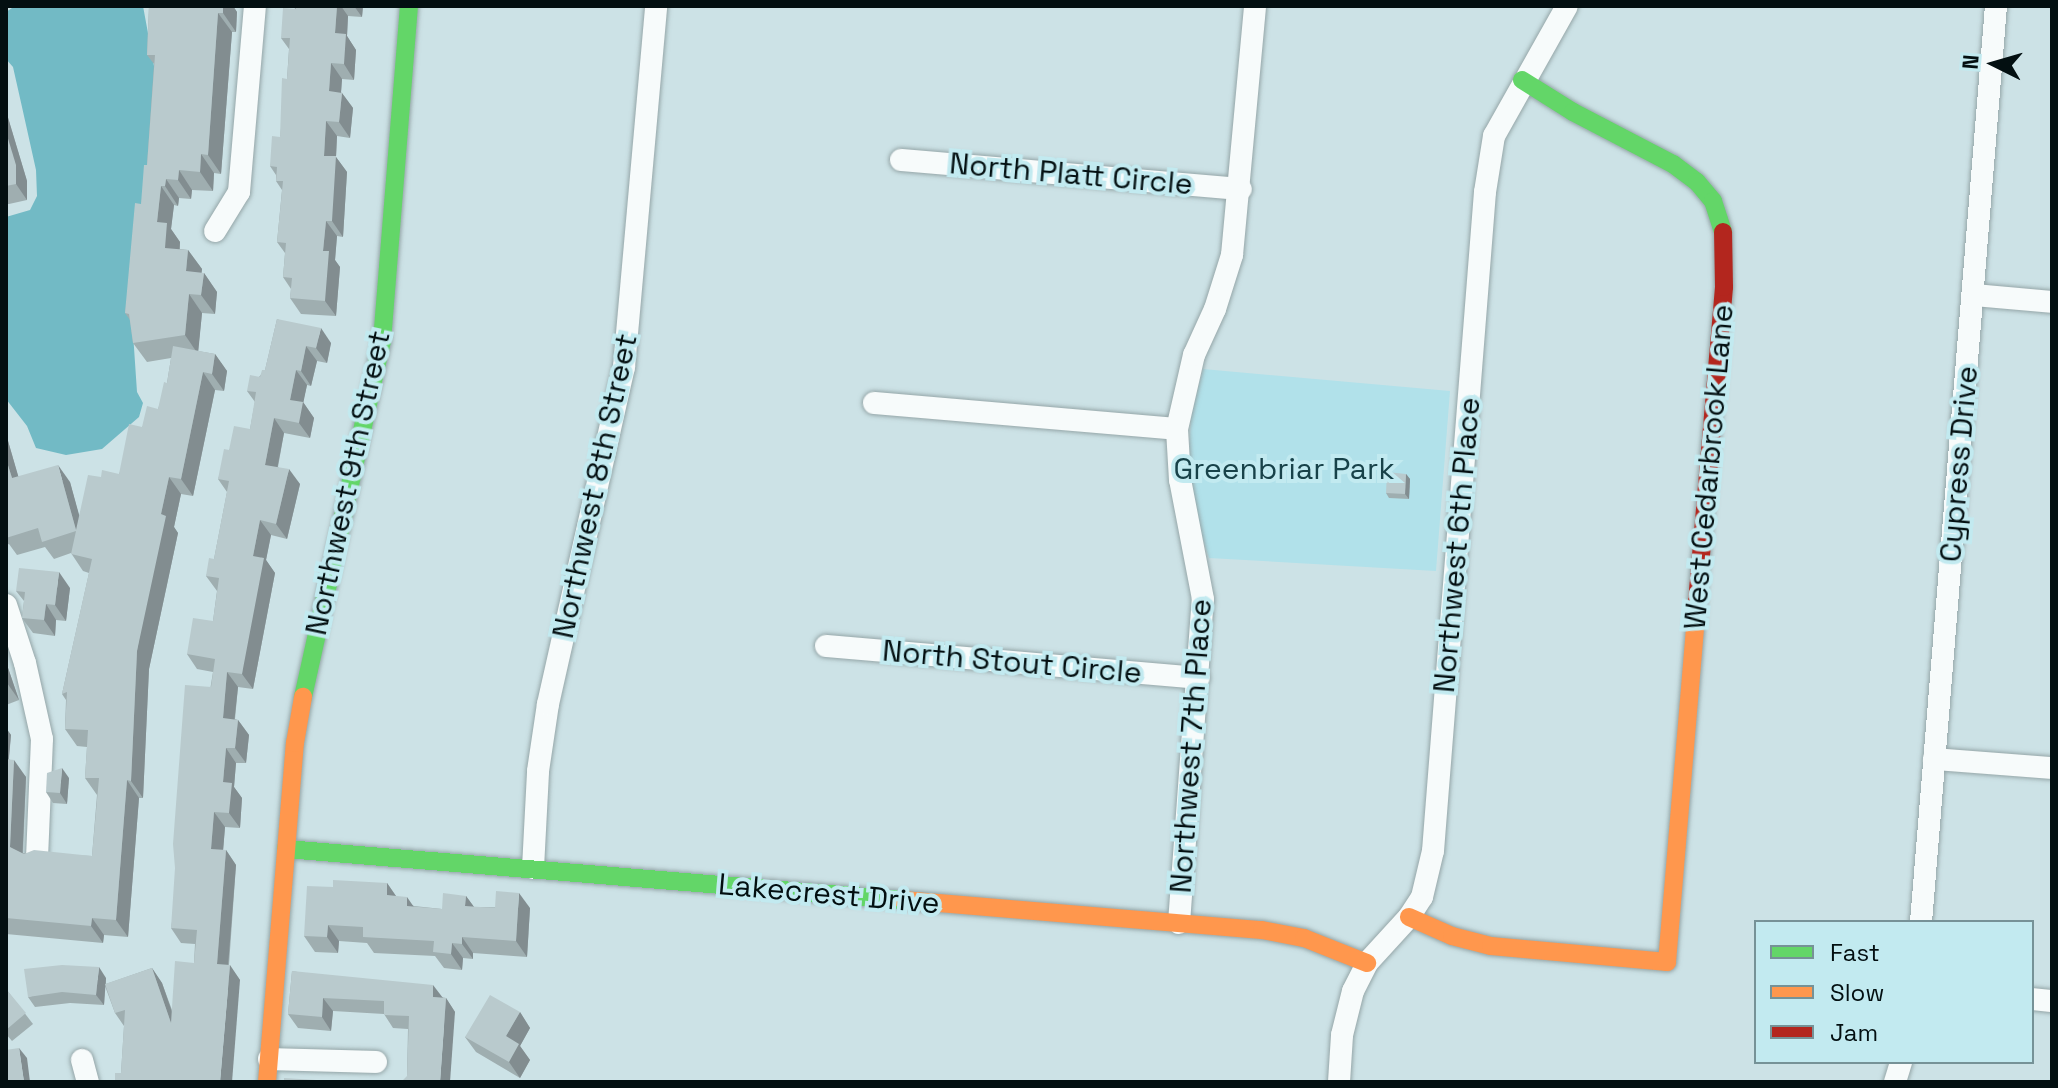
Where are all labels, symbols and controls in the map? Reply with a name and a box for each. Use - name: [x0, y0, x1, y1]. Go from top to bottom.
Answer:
- north arrow: [1954, 24, 2034, 104]
- text: N: [1956, 53, 1985, 70]
- street label: North Platt Circle: [948, 145, 1194, 203]
- street label: West Cedarbrook Lane: [1677, 303, 1741, 631]
- street label: Northwest 9th Street: [298, 328, 398, 638]
- street label: Northwest 8th Street: [545, 330, 645, 642]
- street label: Cypress Drive: [1932, 364, 1986, 564]
- street label: Northwest 6th Place: [1426, 396, 1488, 694]
- park label: Greenbriar Park: [1173, 451, 1395, 487]
- street label: Northwest 7th Place: [1163, 598, 1219, 894]
- street label: North Stout Circle: [881, 633, 1143, 691]
- street label: Lakecrest Drive: [717, 866, 941, 922]
- legend: [1754, 920, 2034, 1064]
- text: Fast: [1830, 937, 1880, 968]
- text: Slow: [1830, 977, 1884, 1008]
- text: Jam: [1830, 1017, 1878, 1048]

